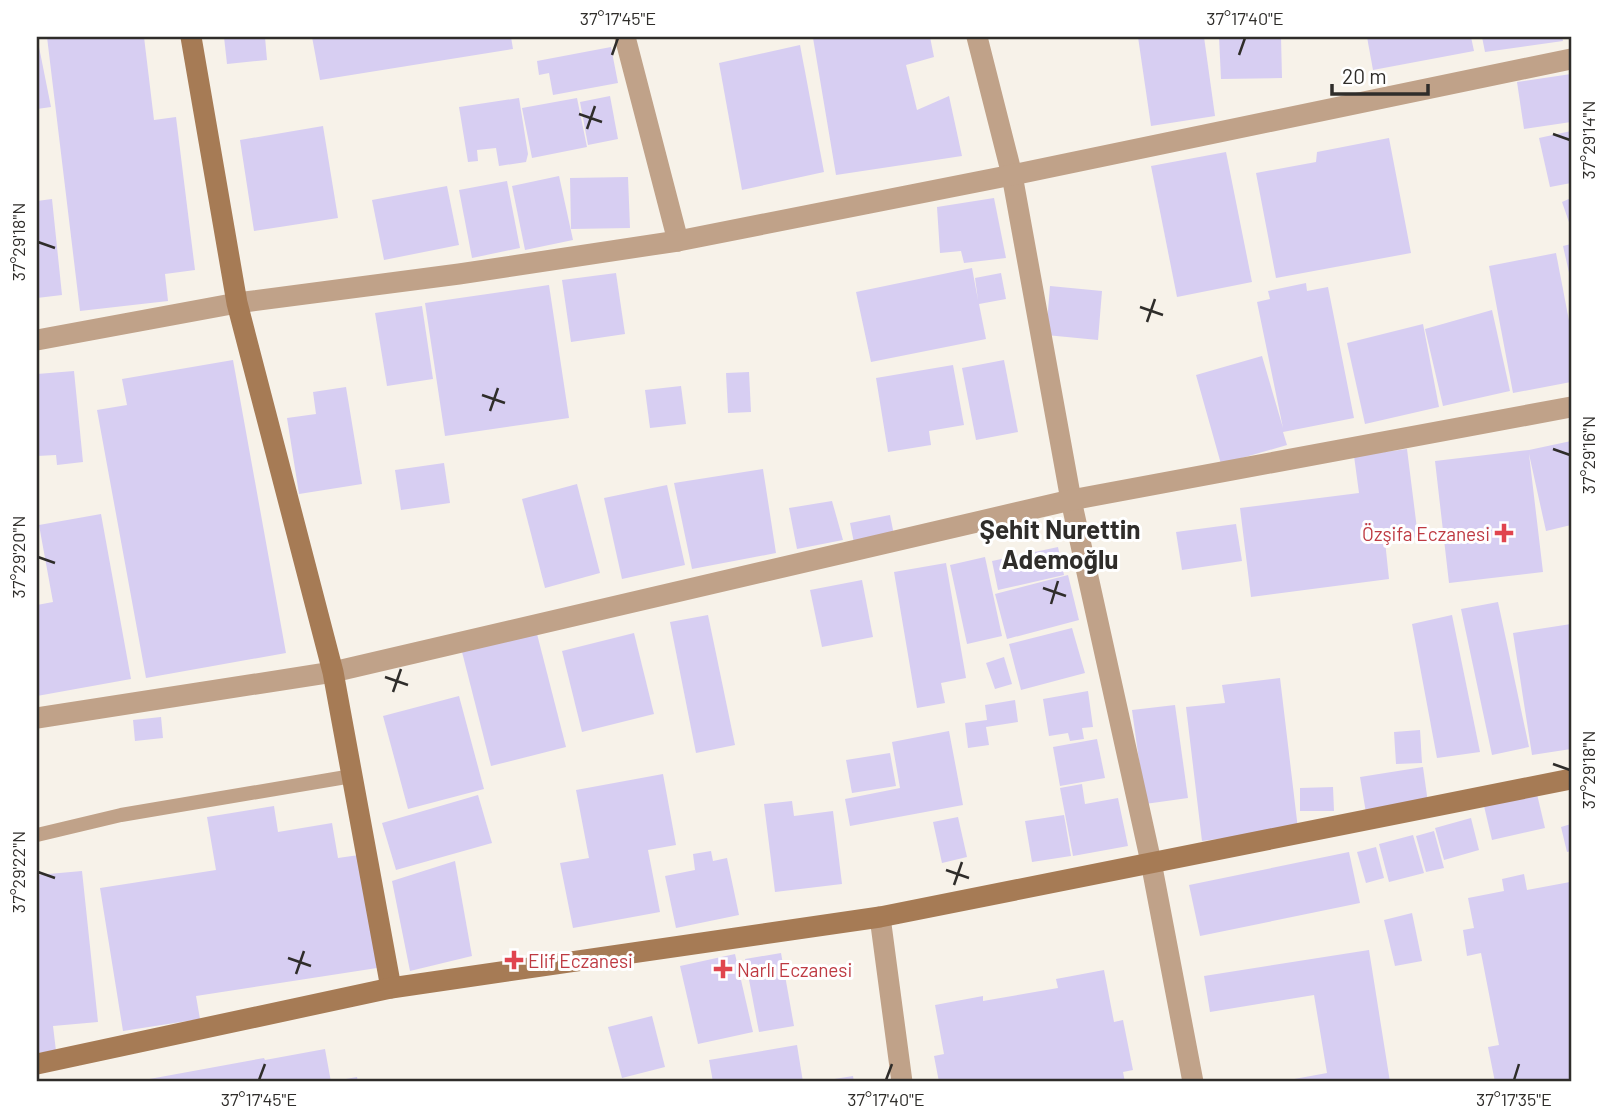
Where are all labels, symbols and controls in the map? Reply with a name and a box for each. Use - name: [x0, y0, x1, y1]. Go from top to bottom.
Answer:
- text: 37°17'45"E: [580, 7, 656, 29]
- text: 37°17'40"E: [1206, 7, 1284, 29]
- scale bar: [1332, 52, 1428, 96]
- text: 20 m: [1342, 63, 1387, 88]
- text: 37°29'14"N: [1577, 101, 1599, 179]
- text: 37°29'18"N: [7, 203, 29, 281]
- text: 37°29'16"N: [1577, 416, 1599, 494]
- district label: Şehit Nurettin Ademoğlu: [979, 513, 1141, 574]
- text: 37°29'20"N: [7, 516, 29, 598]
- place label: Özşifa Eczanesi: [1362, 522, 1490, 545]
- marker: Özşifa Eczanesi: [1496, 525, 1512, 541]
- text: 37°29'18"N: [1577, 731, 1599, 809]
- text: 37°29'22"N: [7, 831, 29, 913]
- place label: Elif Eczanesi: [528, 949, 633, 972]
- marker: Elif Eczanesi: [506, 952, 522, 968]
- place label: Narlı Eczanesi: [737, 958, 852, 981]
- marker: Narlı Eczanesi: [715, 961, 731, 977]
- text: 37°17'45"E: [221, 1088, 297, 1110]
- text: 37°17'40"E: [847, 1088, 925, 1110]
- text: 37°17'35"E: [1476, 1088, 1552, 1110]

